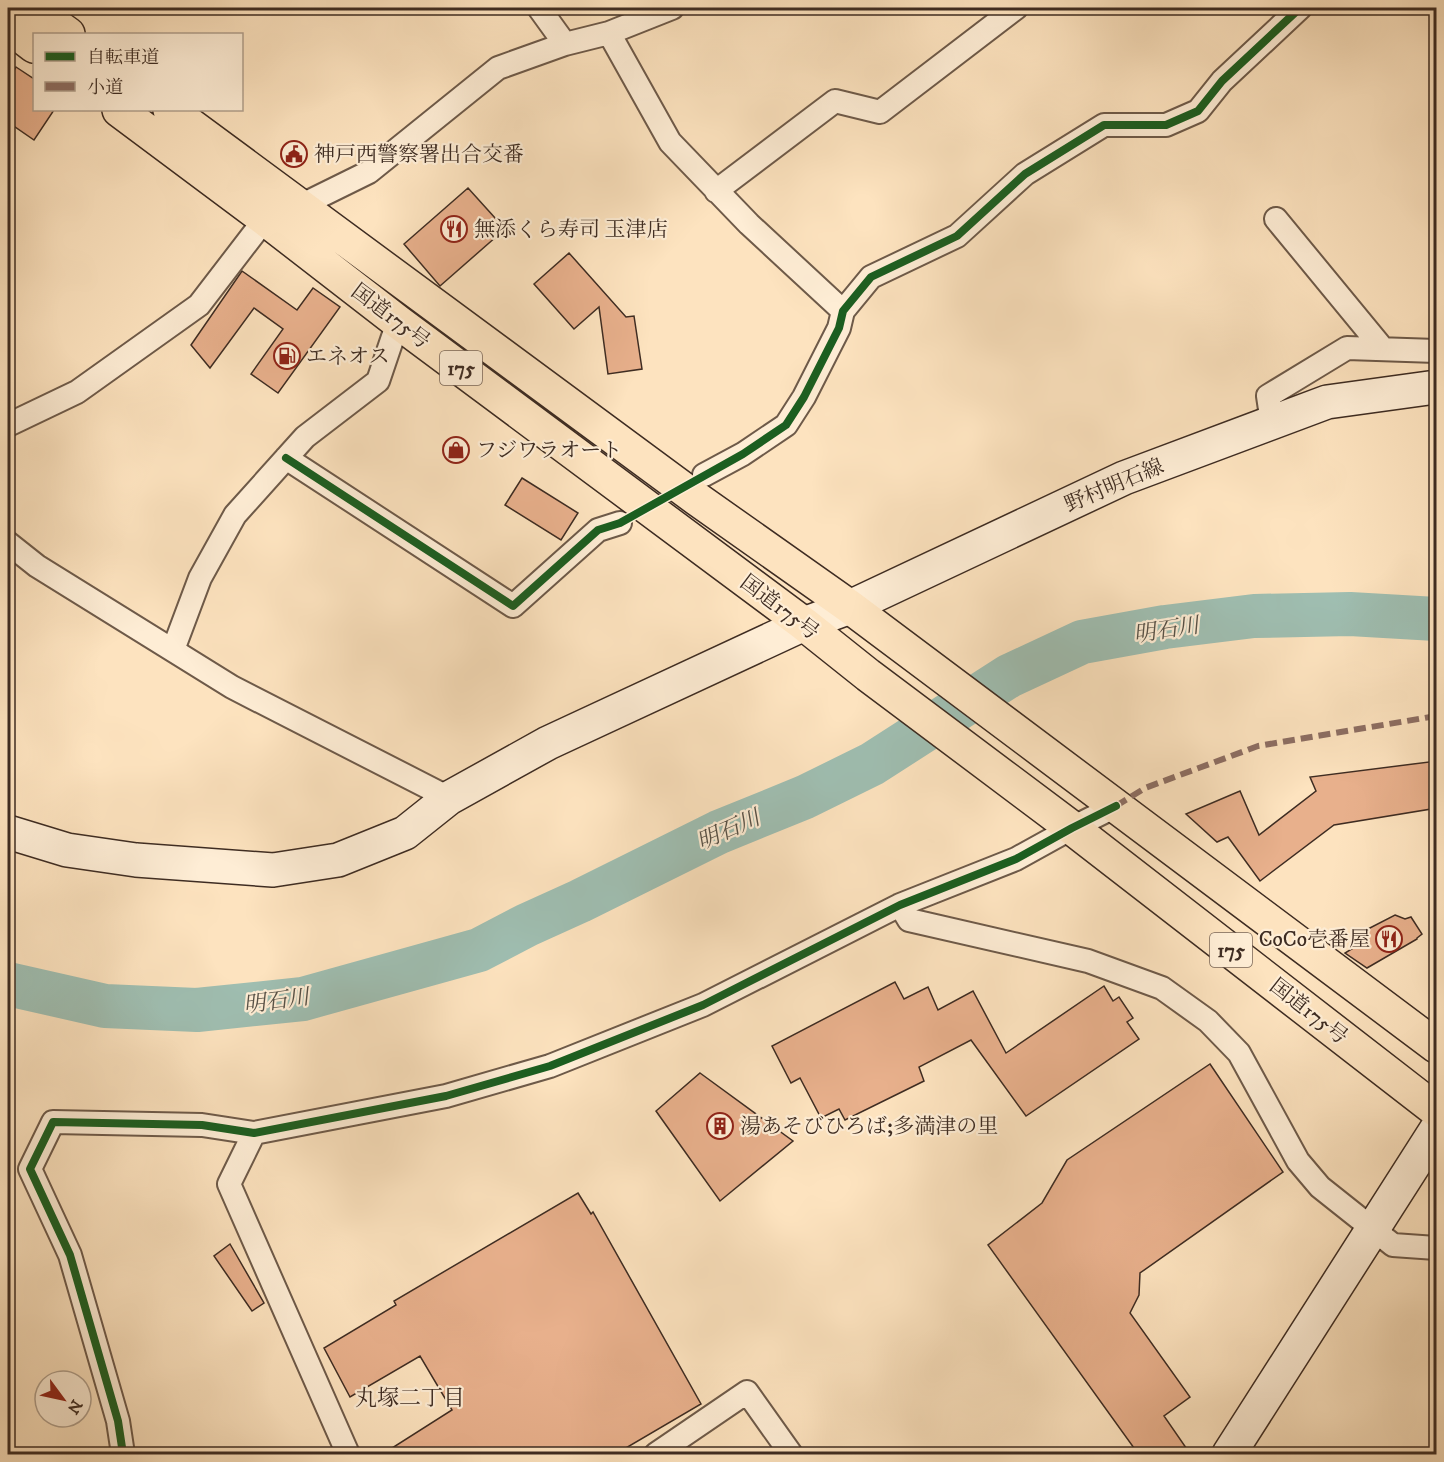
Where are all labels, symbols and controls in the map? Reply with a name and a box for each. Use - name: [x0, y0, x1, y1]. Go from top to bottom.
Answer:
- legend: [33, 33, 243, 111]
- text: 自転車道: [87, 47, 159, 69]
- text: 小道: [87, 77, 123, 99]
- public building icon: 神戸西警察署出合交番: [279, 139, 309, 169]
- place label: 神戸西警察署出合交番: [314, 142, 524, 168]
- restaurant icon: 無添くら寿司 玉津店: [439, 214, 469, 244]
- place label: 無添くら寿司 玉津店: [474, 217, 668, 243]
- street label: 国道175号: [346, 279, 435, 355]
- fuel station icon: エネオス: [272, 341, 302, 371]
- place label: エネオス: [306, 344, 390, 370]
- road number: 175: [440, 351, 482, 385]
- shop icon: フジワラオート: [441, 435, 471, 465]
- place label: フジワラオート: [476, 438, 622, 464]
- street label: 野村明石線: [1061, 453, 1168, 518]
- street label: 国道175号: [735, 570, 824, 646]
- water label: 明石川: [1132, 612, 1203, 649]
- water label: 明石川: [693, 804, 766, 856]
- restaurant icon: CoCo壱番屋: [1374, 924, 1404, 954]
- place label: CoCo壱番屋: [1259, 927, 1370, 953]
- road number: 175: [1210, 933, 1252, 967]
- street label: 国道175号: [1264, 973, 1353, 1050]
- water label: 明石川: [242, 983, 313, 1019]
- building icon: 湯あそびひろば;多満津の里: [705, 1111, 735, 1141]
- place label: 湯あそびひろば;多満津の里: [740, 1114, 998, 1140]
- north arrow: [33, 1369, 93, 1429]
- district label: 丸塚二丁目: [355, 1385, 465, 1412]
- text: N: [63, 1396, 87, 1418]

